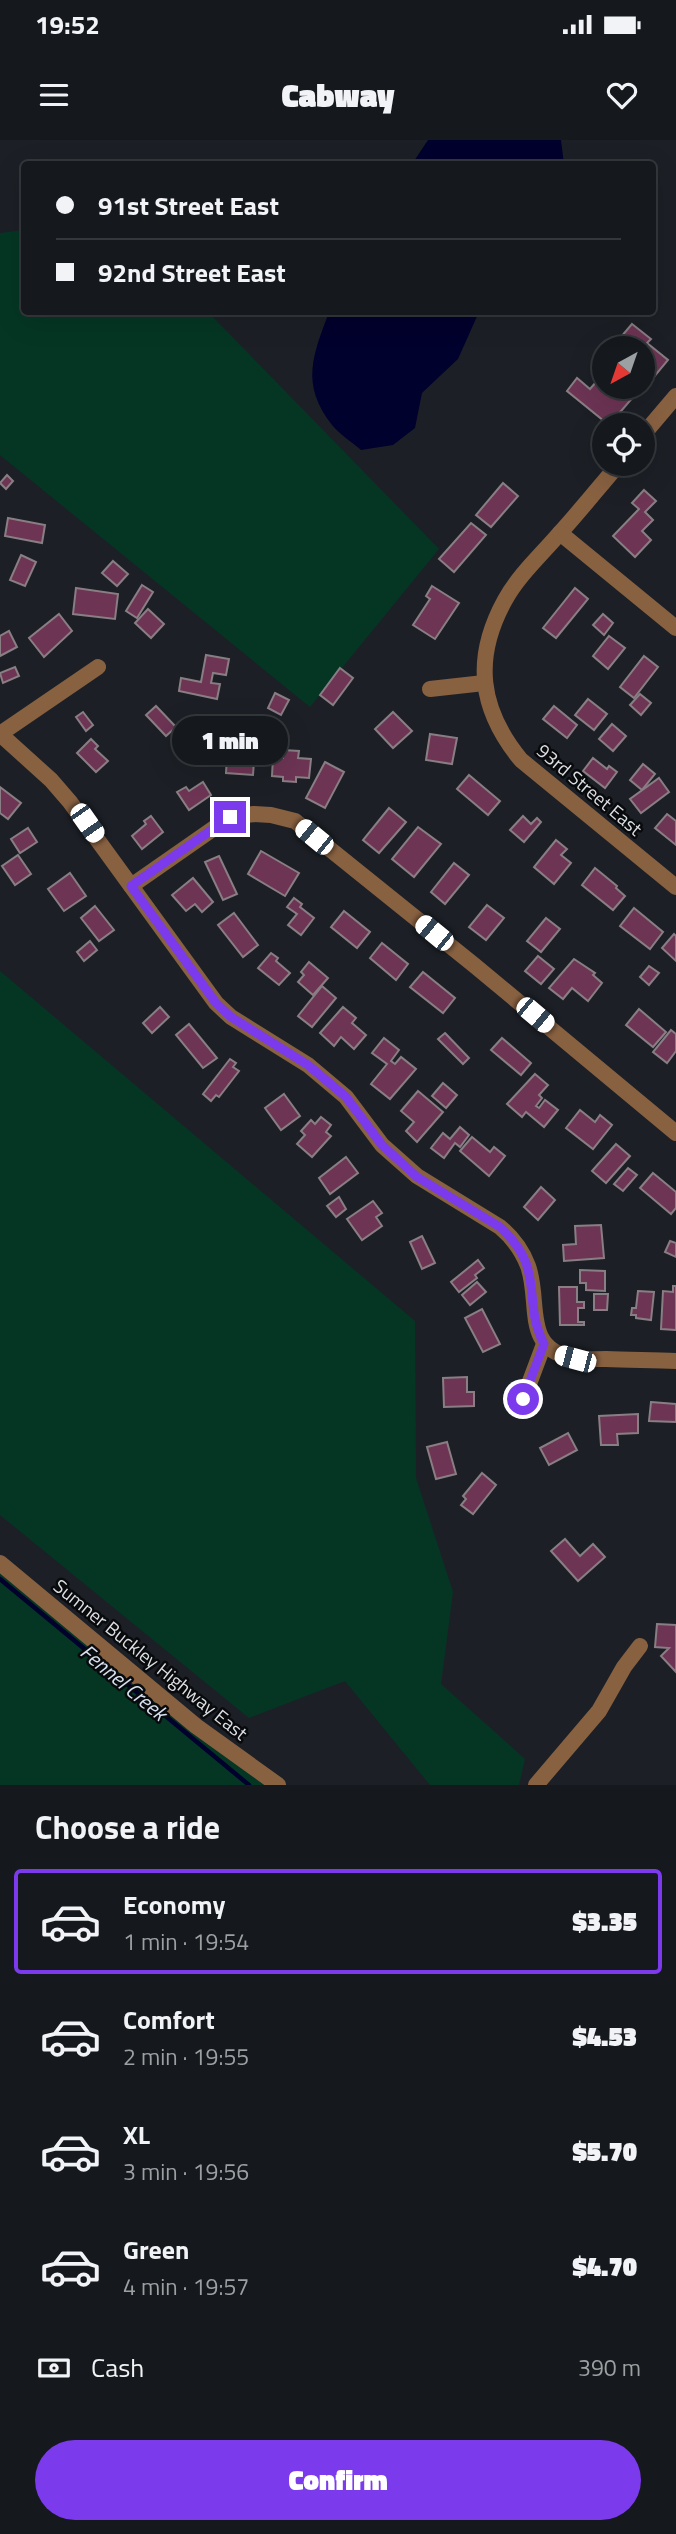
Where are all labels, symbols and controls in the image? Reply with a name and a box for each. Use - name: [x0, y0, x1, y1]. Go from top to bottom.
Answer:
- text: 19:52: [35, 5, 100, 44]
- text: Cabway: [281, 71, 395, 119]
- icon: menu: [35, 76, 73, 114]
- icon: heart: [603, 76, 641, 114]
- text: 91st Street East: [98, 186, 279, 225]
- text: 92nd Street East: [98, 253, 286, 292]
- north arrow: [592, 336, 654, 399]
- map controls: [592, 336, 655, 476]
- button: locate: [592, 413, 655, 476]
- callout: 1 min: [172, 716, 288, 764]
- text: 1 min: [201, 723, 259, 758]
- street label: 93rd Street East: [531, 736, 650, 842]
- car: [67, 800, 108, 846]
- route end: [214, 801, 246, 833]
- car: [292, 816, 337, 858]
- car: [412, 912, 457, 954]
- car: [513, 993, 558, 1037]
- car: [552, 1343, 599, 1375]
- route start: [507, 1383, 539, 1415]
- street label: Sumner Buckley Highway East: [48, 1571, 255, 1747]
- water label: Fennel Creek: [73, 1636, 177, 1730]
- text: Choose a ride: [35, 1803, 220, 1851]
- text: Economy: [123, 1885, 225, 1924]
- icon: car: [39, 1890, 102, 1953]
- text: $3.35: [572, 1902, 637, 1941]
- text: 1 min · 19:54: [123, 1924, 249, 1959]
- text: Comfort: [123, 2000, 215, 2039]
- icon: car: [39, 2005, 102, 2068]
- text: $4.53: [572, 2017, 637, 2056]
- text: 2 min · 19:55: [123, 2039, 249, 2074]
- text: XL: [123, 2115, 150, 2154]
- icon: car: [39, 2120, 102, 2183]
- text: $5.70: [572, 2132, 637, 2171]
- text: 3 min · 19:56: [123, 2154, 249, 2189]
- text: Green: [123, 2230, 189, 2269]
- icon: car: [39, 2235, 102, 2298]
- text: $4.70: [572, 2247, 637, 2286]
- text: 4 min · 19:57: [123, 2269, 249, 2304]
- text: Cash: [91, 2348, 144, 2387]
- icon: cash: [35, 2349, 73, 2387]
- text: 390 m: [578, 2350, 641, 2385]
- button: Confirm: [35, 2440, 641, 2520]

